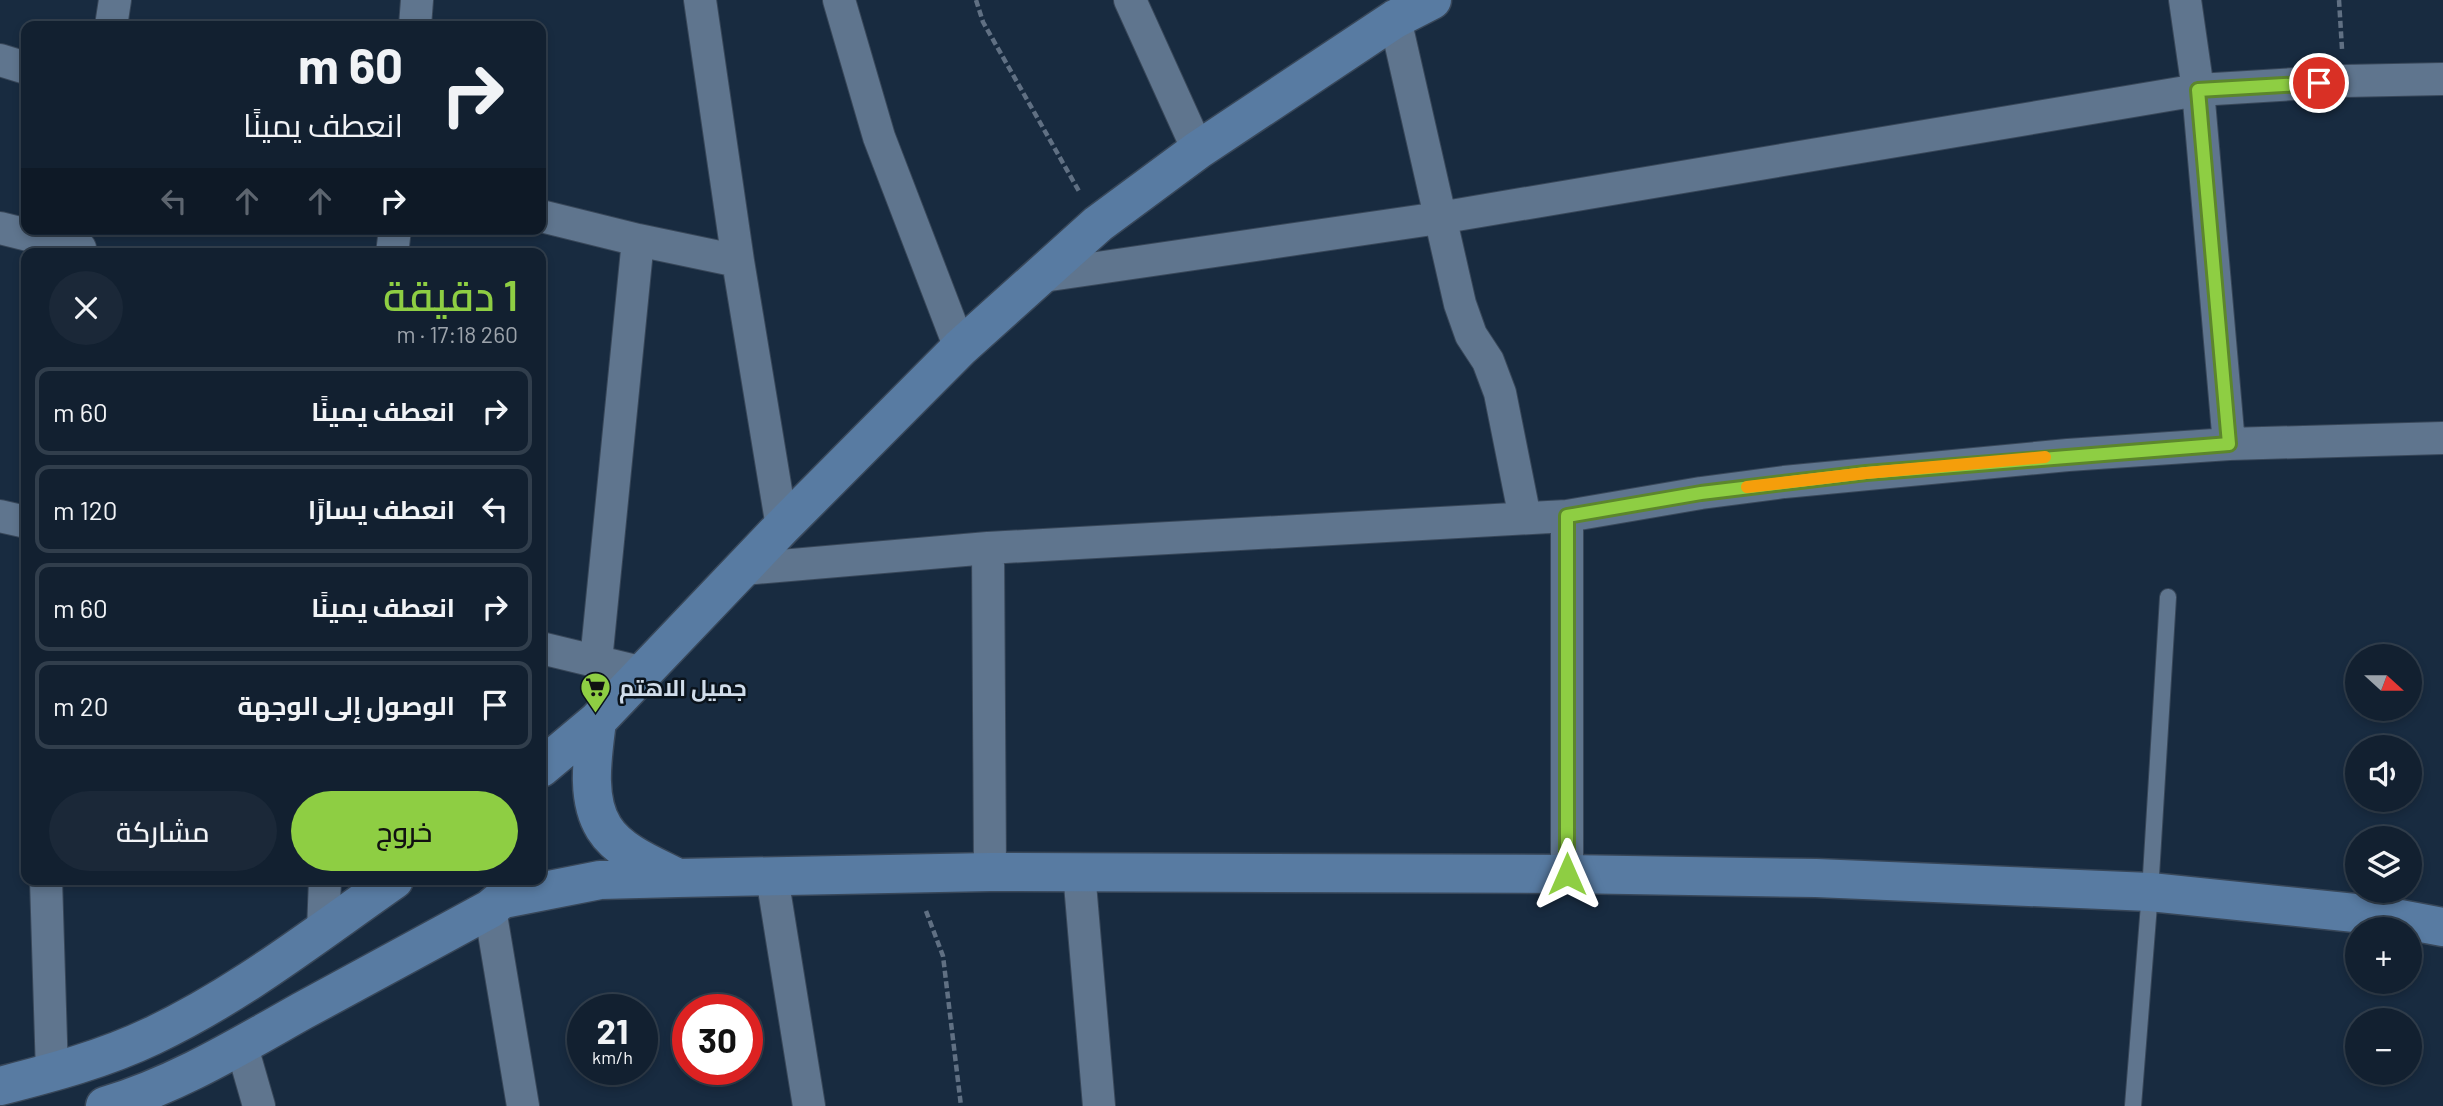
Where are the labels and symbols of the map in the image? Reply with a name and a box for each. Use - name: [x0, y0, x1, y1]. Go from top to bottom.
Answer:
- pin: [2289, 53, 2349, 113]
- north arrow: [2345, 644, 2422, 721]
- supermarket icon: جميل الاهتم: [579, 671, 613, 715]
- place label: جميل الاهتم: [619, 673, 747, 704]
- position arrow: [1530, 837, 1604, 911]
- speed limit sign: 30: [672, 994, 763, 1085]

